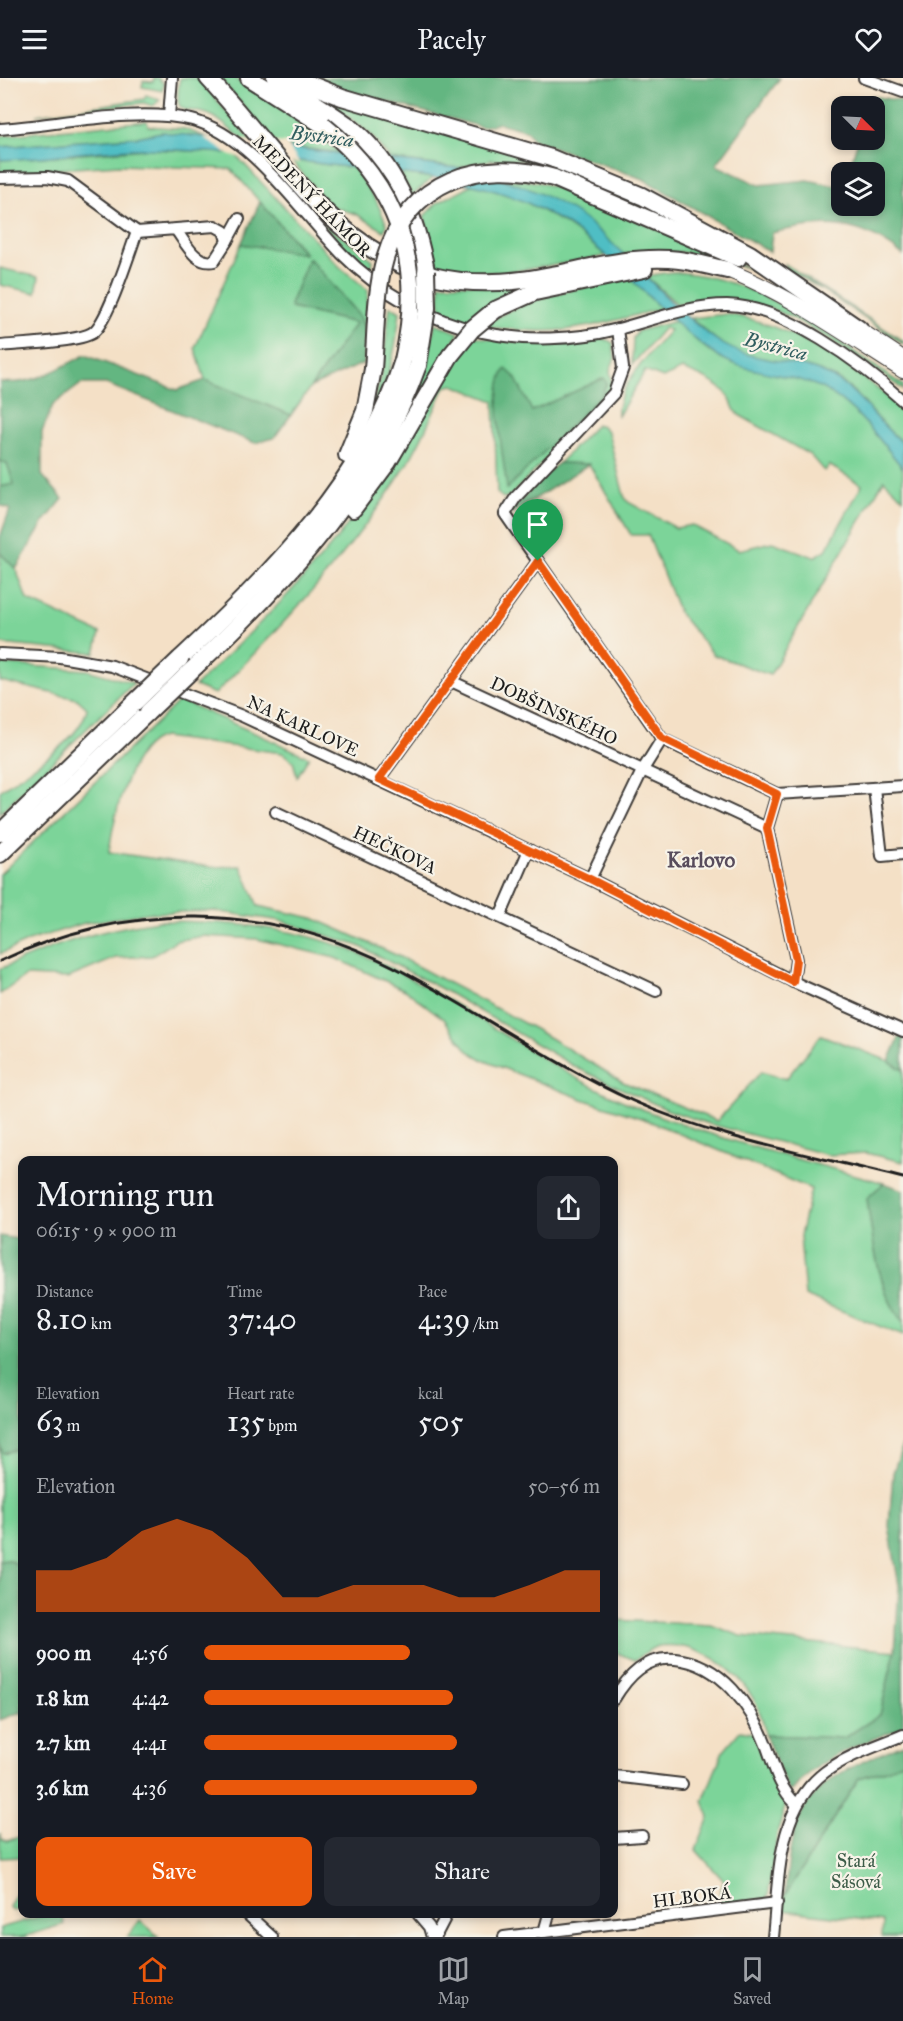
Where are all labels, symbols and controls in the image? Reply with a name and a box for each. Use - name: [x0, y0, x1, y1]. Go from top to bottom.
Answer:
- icon: menu: [18, 23, 51, 56]
- text: Pacely: [417, 23, 486, 56]
- icon: heart: [852, 23, 885, 56]
- north arrow: [831, 96, 885, 150]
- map controls: [831, 96, 885, 216]
- water label: Bystrica: [288, 120, 355, 152]
- street label: MEDENÝ HÁMOR: [248, 128, 379, 263]
- button: layers: [831, 162, 885, 216]
- water label: Bystrica: [741, 326, 810, 365]
- pin: [512, 499, 563, 561]
- icon: arrive: [521, 508, 554, 541]
- street label: DOBŠINSKÉHO: [487, 670, 622, 750]
- street label: NA KARLOVE: [244, 691, 362, 762]
- street label: HEČKOVA: [350, 820, 441, 879]
- district label: Karlovo: [667, 847, 735, 873]
- text: Morning run: [36, 1175, 214, 1215]
- button: share: [537, 1176, 600, 1239]
- text: 06:15 · 9 × 900 m: [36, 1218, 177, 1242]
- text: Distance: [36, 1282, 93, 1301]
- text: Time: [227, 1282, 262, 1301]
- text: Pace: [418, 1282, 447, 1301]
- text: 8.10: [36, 1301, 87, 1337]
- text: 37:40: [227, 1301, 297, 1337]
- text: 4:39: [418, 1301, 470, 1337]
- text: km: [87, 1314, 112, 1333]
- text: /km: [470, 1314, 499, 1333]
- text: Elevation: [36, 1384, 100, 1403]
- text: Heart rate: [227, 1384, 294, 1403]
- text: kcal: [418, 1384, 443, 1403]
- text: 63: [36, 1403, 63, 1439]
- text: 135: [227, 1403, 265, 1439]
- text: 505: [418, 1403, 463, 1439]
- text: m: [63, 1416, 80, 1435]
- text: bpm: [265, 1416, 297, 1435]
- text: Elevation: [36, 1474, 115, 1498]
- text: 50–56 m: [528, 1474, 600, 1498]
- text: 900 m: [36, 1641, 91, 1665]
- text: 4:56: [132, 1641, 168, 1665]
- text: 1.8 km: [36, 1686, 89, 1710]
- text: 4:42: [132, 1686, 169, 1710]
- text: 2.7 km: [36, 1731, 90, 1755]
- text: 4:41: [132, 1731, 167, 1755]
- text: 3.6 km: [36, 1776, 89, 1800]
- text: 4:36: [132, 1776, 166, 1800]
- button: Save: [36, 1837, 312, 1906]
- button: Share: [324, 1837, 600, 1906]
- park label: Stará Sásová: [831, 1850, 881, 1893]
- street label: HLBOKÁ: [651, 1879, 733, 1913]
- tab: Home: [132, 1953, 174, 2008]
- tab: Map: [437, 1953, 470, 2008]
- tab: Saved: [733, 1953, 771, 2008]

